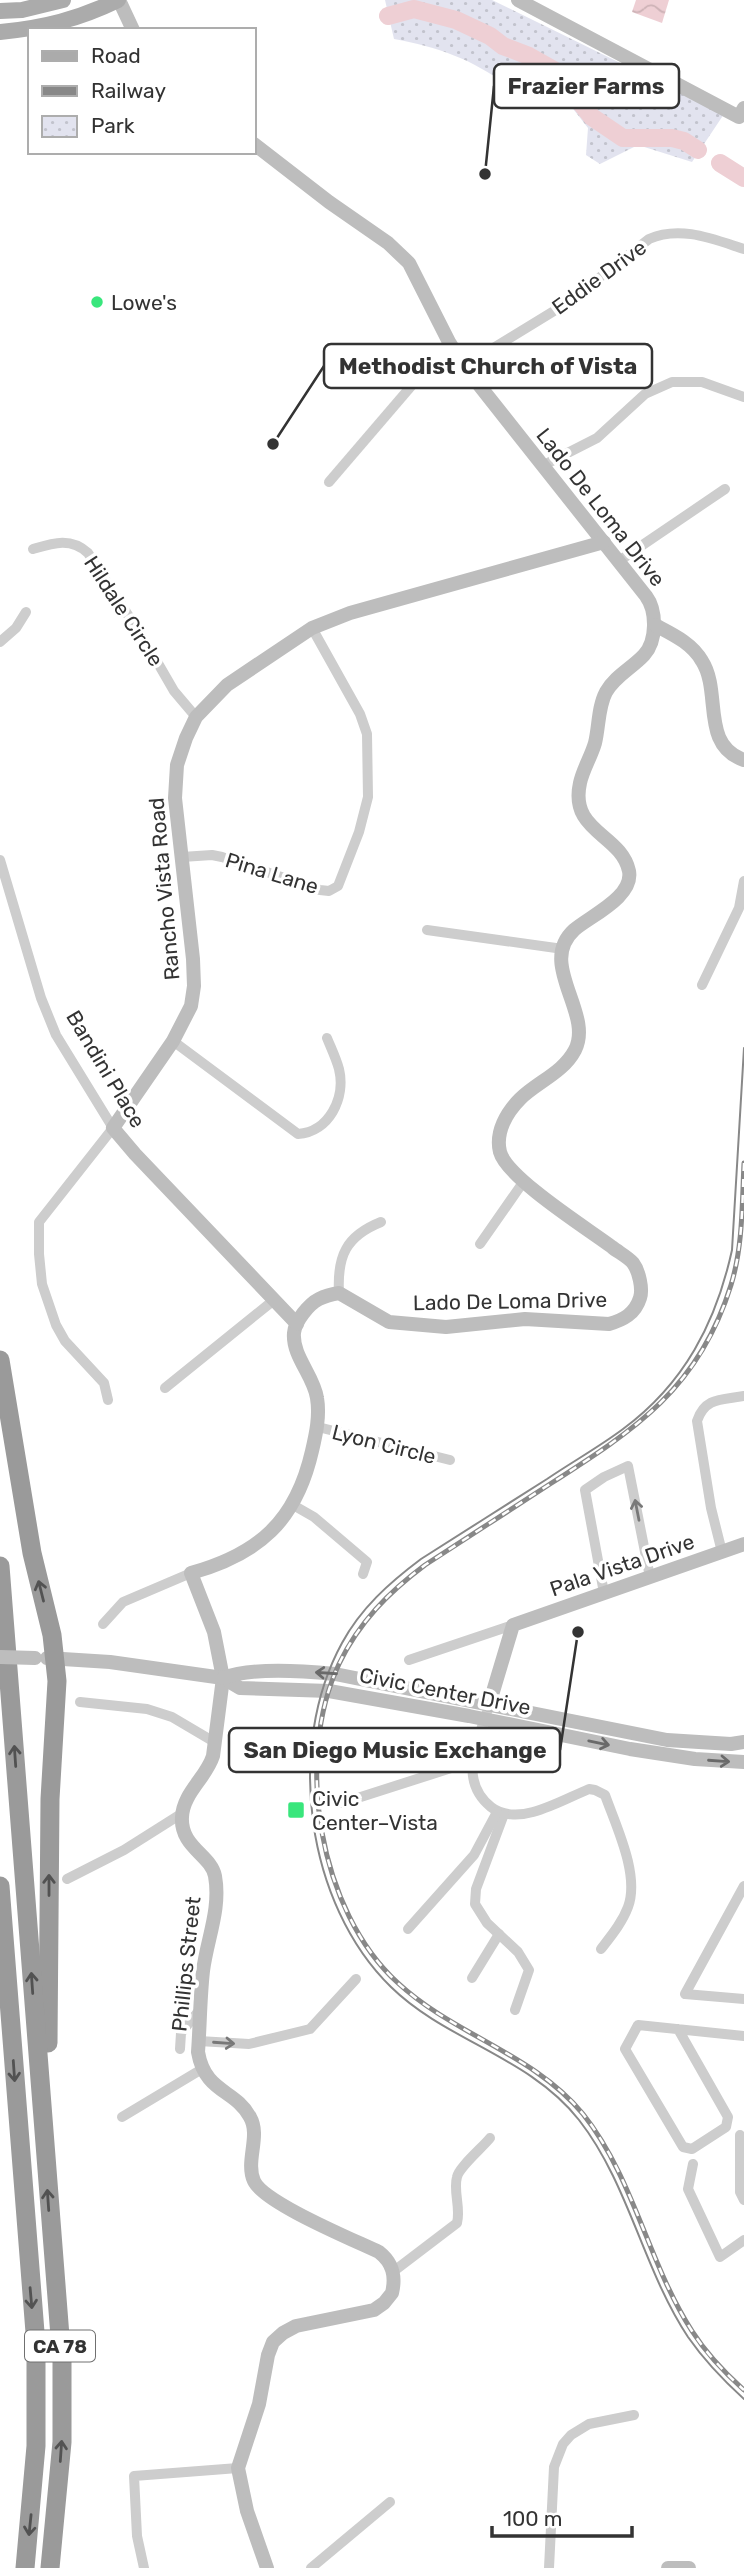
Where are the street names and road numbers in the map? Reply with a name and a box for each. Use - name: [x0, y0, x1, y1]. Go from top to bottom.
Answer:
- street label: Eddie Drive: [547, 235, 651, 319]
- street label: Lado De Loma Drive: [531, 423, 671, 591]
- street label: Hildale Circle: [79, 551, 169, 671]
- street label: Rancho Vista Road: [144, 797, 184, 981]
- street label: Pina Lane: [222, 847, 322, 899]
- street label: Bandini Place: [61, 1006, 151, 1132]
- street label: Lado De Loma Drive: [413, 1287, 607, 1315]
- street label: Lyon Circle: [329, 1419, 439, 1469]
- street label: Pala Vista Drive: [546, 1529, 698, 1601]
- street label: Civic Center Drive: [357, 1662, 533, 1720]
- street label: Phillips Street: [166, 1895, 206, 2033]
- road number: CA 78: [25, 2330, 95, 2362]

